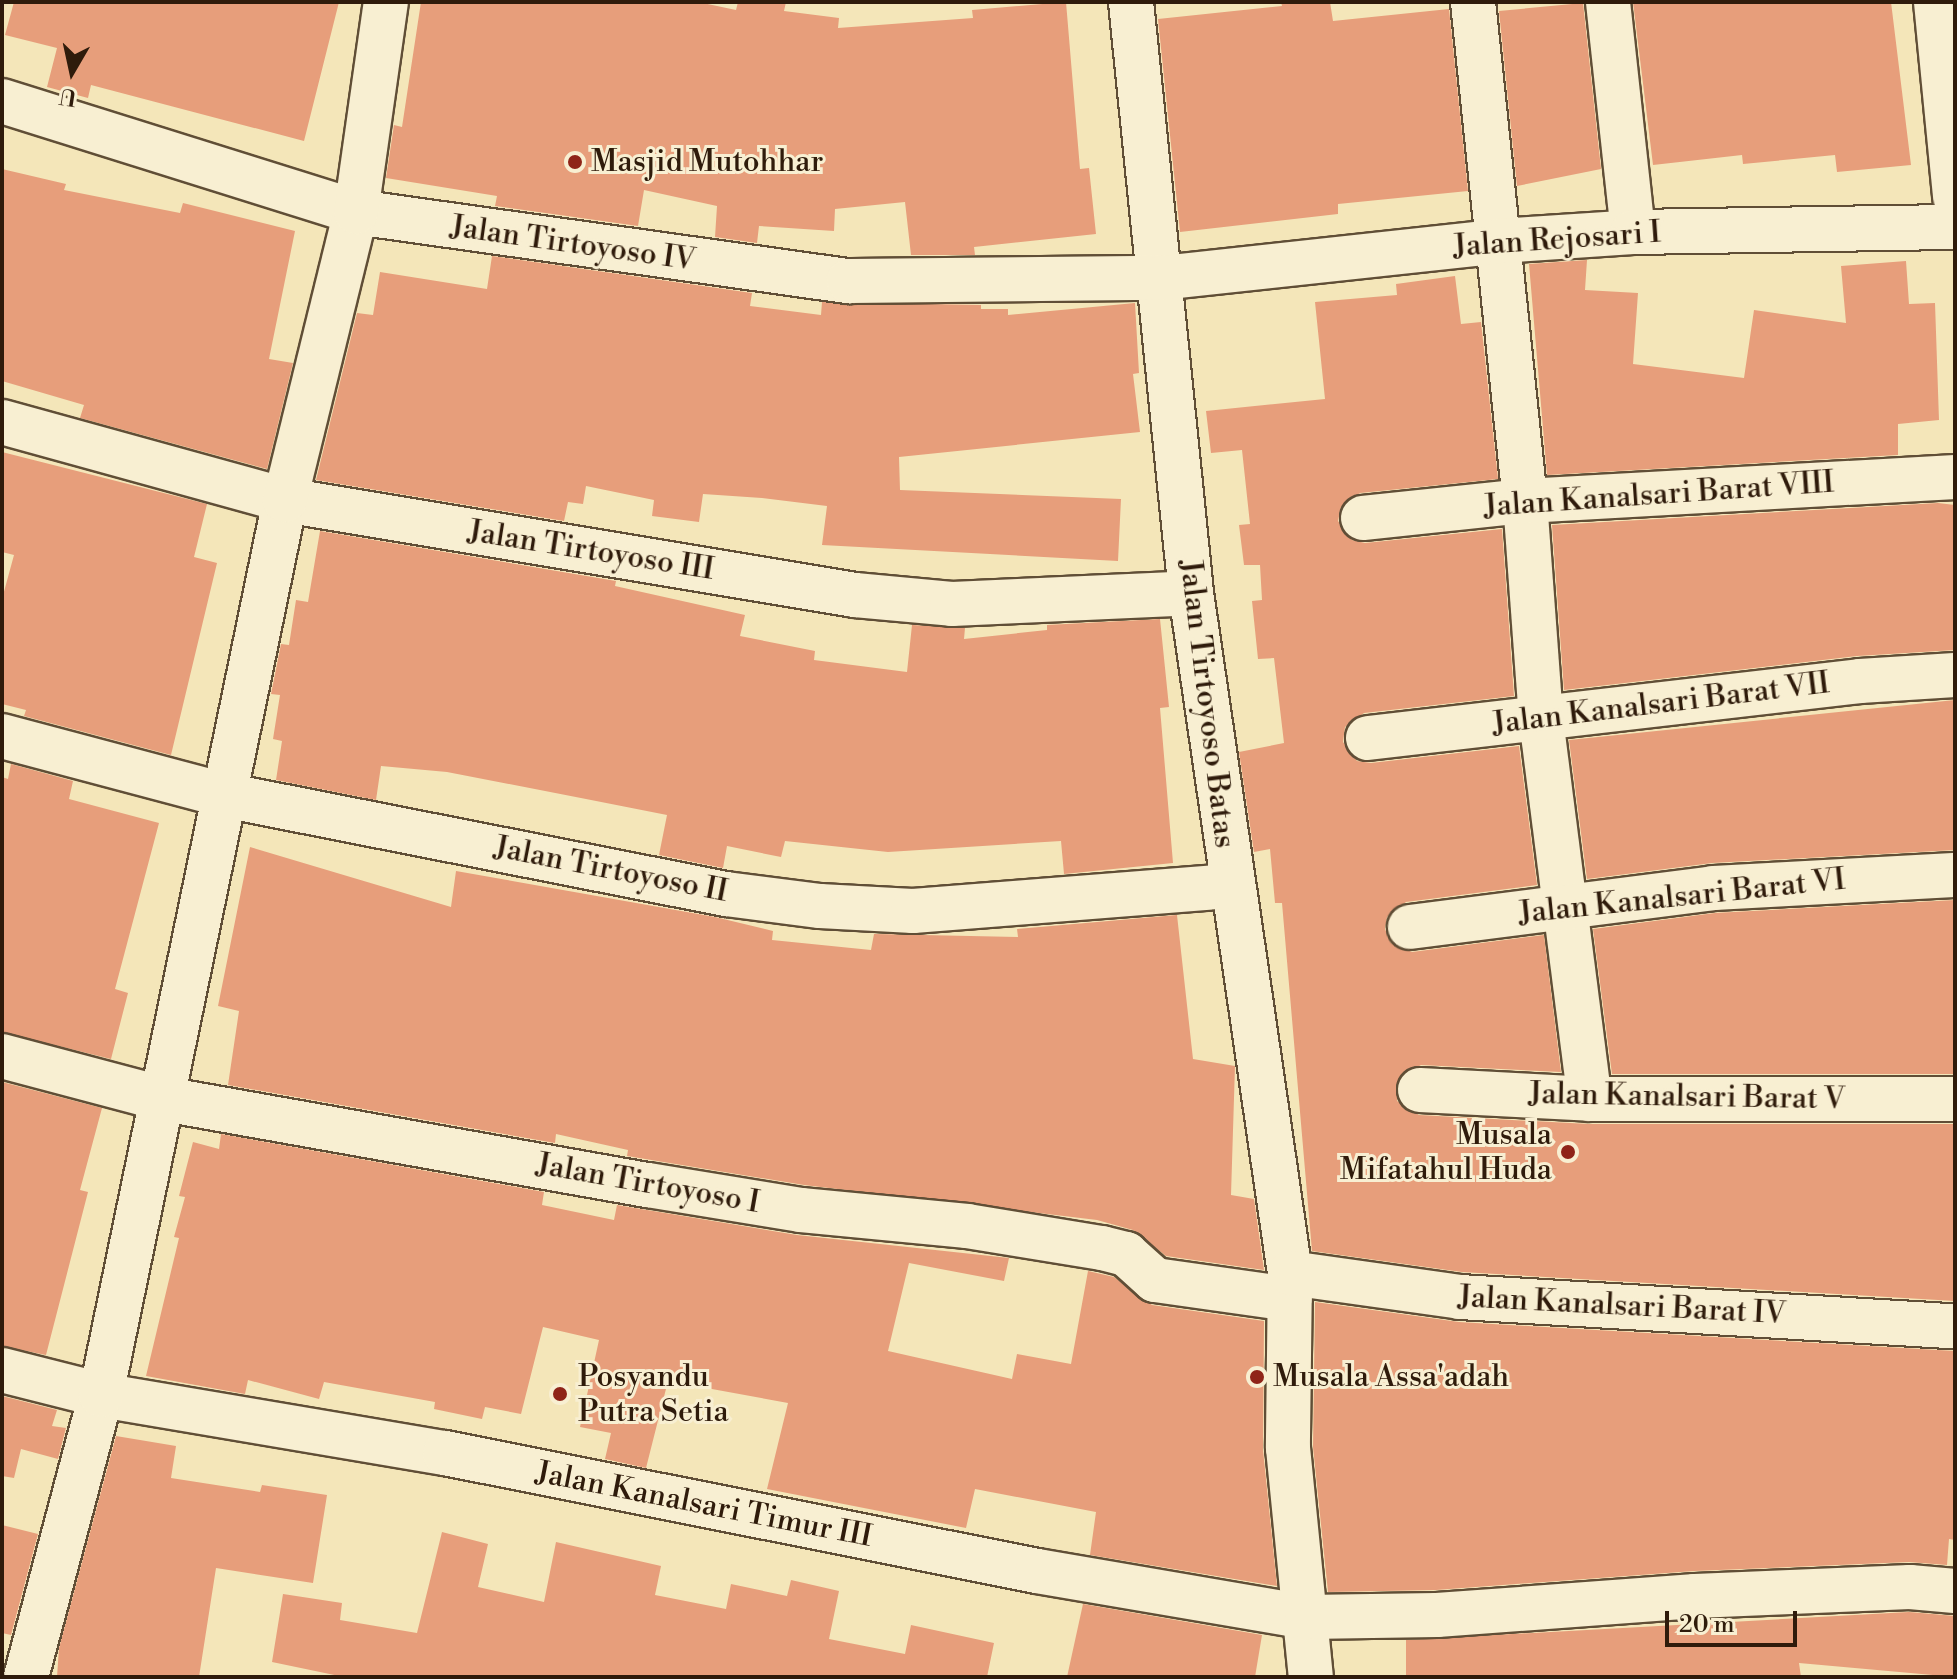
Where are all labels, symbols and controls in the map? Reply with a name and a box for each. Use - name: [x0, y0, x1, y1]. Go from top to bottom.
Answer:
- north arrow: [32, 32, 112, 112]
- text: U: [58, 82, 79, 111]
- place label: Masjid Mutohhar: [591, 144, 823, 180]
- marker: Masjid Mutohhar: [566, 153, 584, 171]
- street label: Jalan Tirtoyoso IV: [448, 209, 698, 279]
- street label: Jalan Rejosari I: [1452, 215, 1662, 265]
- street label: Jalan Kanalsari Barat VIII: [1483, 465, 1835, 525]
- street label: Jalan Tirtoyoso III: [466, 514, 716, 588]
- street label: Jalan Tirtoyoso Batas: [1171, 558, 1243, 850]
- street label: Jalan Kanalsari Barat VII: [1490, 665, 1832, 743]
- street label: Jalan Tirtoyoso II: [491, 830, 731, 910]
- street label: Jalan Kanalsari Barat VI: [1517, 862, 1847, 932]
- street label: Jalan Kanalsari Barat V: [1528, 1076, 1846, 1118]
- place label: Musala Mifatahul Huda: [1340, 1117, 1552, 1188]
- marker: Musala Mifatahul Huda: [1559, 1143, 1577, 1161]
- street label: Jalan Tirtoyoso I: [534, 1147, 762, 1221]
- street label: Jalan Kanalsari Barat IV: [1457, 1279, 1787, 1333]
- place label: Posyandu Putra Setia: [578, 1359, 729, 1430]
- place label: Musala Assa'adah: [1273, 1359, 1509, 1395]
- marker: Musala Assa'adah: [1248, 1368, 1266, 1386]
- marker: Posyandu Putra Setia: [549, 1383, 571, 1405]
- street label: Jalan Kanalsari Timur III: [533, 1455, 875, 1555]
- scale bar: [1669, 1595, 1801, 1645]
- text: 20 m: [1679, 1610, 1735, 1640]

